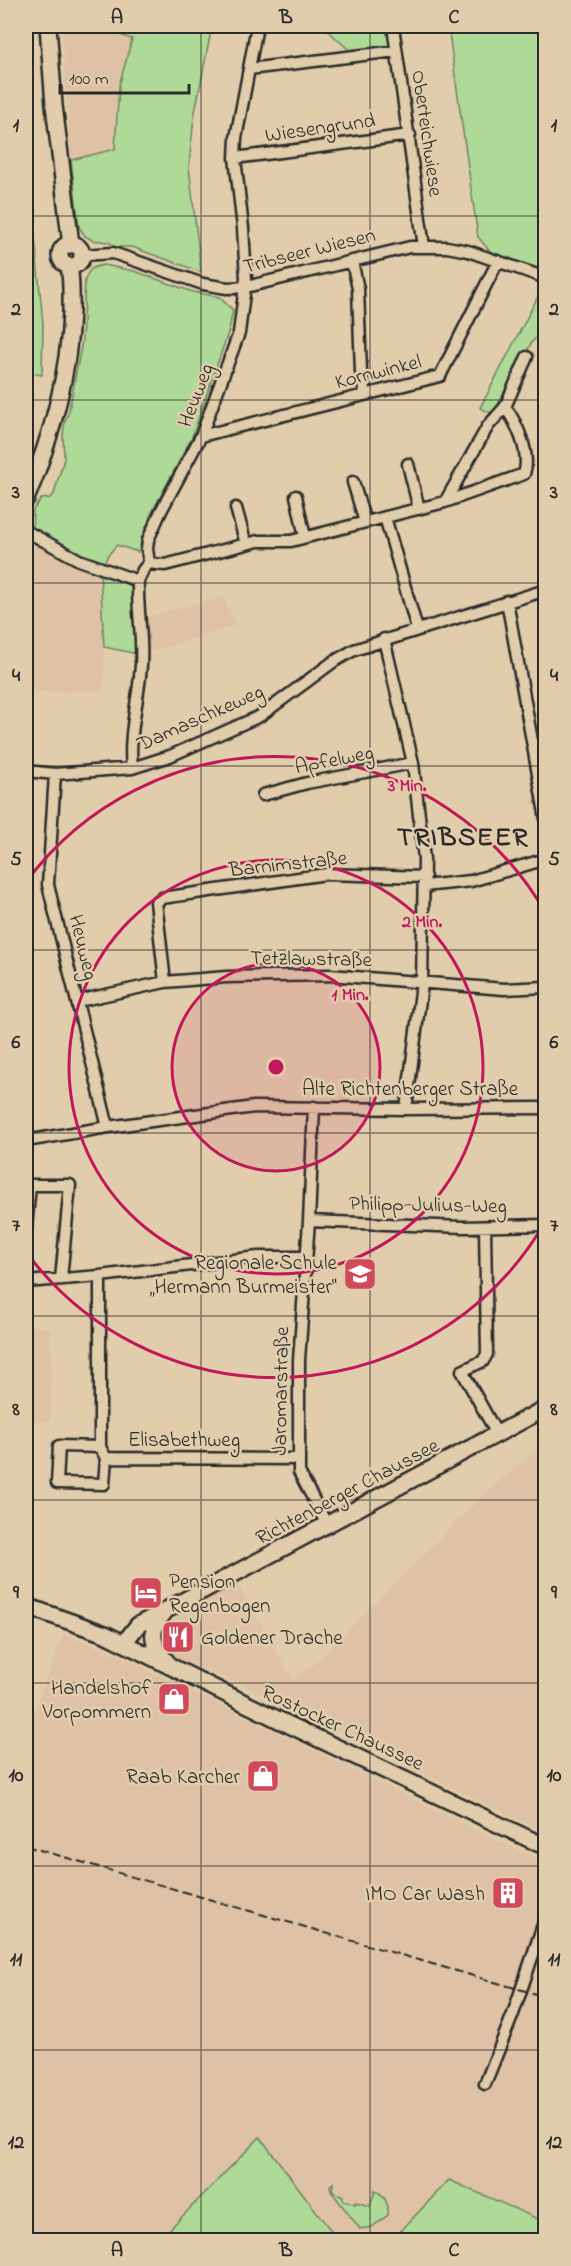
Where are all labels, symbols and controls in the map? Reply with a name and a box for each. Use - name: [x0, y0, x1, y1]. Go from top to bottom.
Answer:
- text: A: [111, 4, 123, 33]
- text: B: [278, 4, 293, 33]
- text: C: [449, 4, 460, 33]
- scale bar: [60, 57, 189, 95]
- text: 100 m: [69, 67, 109, 93]
- street label: Oberteichwiese: [402, 68, 450, 199]
- street label: Wiesengrund: [263, 106, 378, 154]
- text: 1: [13, 112, 20, 141]
- text: 1: [551, 112, 558, 141]
- street label: Tribseer Wiesen: [240, 221, 379, 283]
- text: 2: [10, 296, 21, 325]
- text: 2: [548, 296, 559, 325]
- street label: Kornwinkel: [332, 348, 425, 398]
- street label: Heuweg: [171, 359, 225, 433]
- text: 3: [11, 479, 20, 508]
- text: 3: [549, 479, 558, 508]
- text: 4: [12, 662, 21, 691]
- text: 4: [550, 662, 559, 691]
- street label: Damaschkeweg: [132, 678, 270, 762]
- street label: Apfelweg: [292, 739, 377, 785]
- text: 3 Min.: [387, 774, 427, 800]
- district label: TRIBSEER: [397, 819, 529, 858]
- street label: Barnimstraße: [227, 844, 349, 886]
- text: 5: [10, 846, 22, 875]
- text: 5: [548, 846, 560, 875]
- text: 2 Min.: [401, 910, 442, 936]
- street label: Heuweg: [58, 912, 105, 984]
- street label: Tetzlawstraße: [250, 944, 373, 976]
- text: 1 Min.: [332, 983, 369, 1009]
- text: 6: [12, 1029, 21, 1058]
- text: 6: [550, 1029, 559, 1058]
- centre of rings: [266, 1057, 286, 1077]
- street label: Alte Richtenberger Straße: [302, 1075, 519, 1107]
- street label: Philipp-Julius-Weg: [349, 1190, 507, 1224]
- text: 7: [12, 1212, 21, 1241]
- text: 7: [550, 1212, 559, 1241]
- place label: Regionale Schule „Hermann Burmeister“: [150, 1249, 338, 1303]
- school or university icon: Regionale Schule „Hermann Burmeister“: [342, 1256, 378, 1292]
- street label: Jaromarstraße: [266, 1326, 298, 1456]
- text: 8: [11, 1396, 20, 1425]
- text: 8: [549, 1396, 558, 1425]
- street label: Elisabethweg: [128, 1426, 240, 1458]
- street label: Richtenberger Chaussee: [251, 1431, 447, 1556]
- place label: Pension Regenbogen: [169, 1568, 270, 1624]
- hotel icon: Pension Regenbogen: [128, 1575, 164, 1611]
- text: 9: [12, 1579, 20, 1608]
- text: 9: [550, 1579, 558, 1608]
- restaurant icon: Goldener Drache: [160, 1619, 196, 1655]
- place label: Goldener Drache: [201, 1624, 343, 1654]
- place label: Handelshof Vorpommern: [41, 1674, 151, 1728]
- street label: Rostocker Chaussee: [256, 1678, 429, 1780]
- shop icon: Handelshof Vorpommern: [156, 1681, 192, 1717]
- shop icon: Raab Karcher: [245, 1758, 281, 1794]
- text: 10: [9, 1762, 24, 1791]
- text: 10: [547, 1762, 562, 1791]
- place label: Raab Karcher: [126, 1763, 240, 1793]
- building icon: IMO Car Wash: [490, 1875, 526, 1911]
- place label: IMO Car Wash: [365, 1880, 485, 1910]
- text: 11: [10, 1946, 23, 1975]
- text: 11: [548, 1946, 561, 1975]
- text: 12: [8, 2129, 24, 2158]
- text: 12: [546, 2129, 562, 2158]
- text: A: [111, 2237, 123, 2266]
- text: B: [278, 2237, 293, 2266]
- text: C: [449, 2237, 460, 2266]

